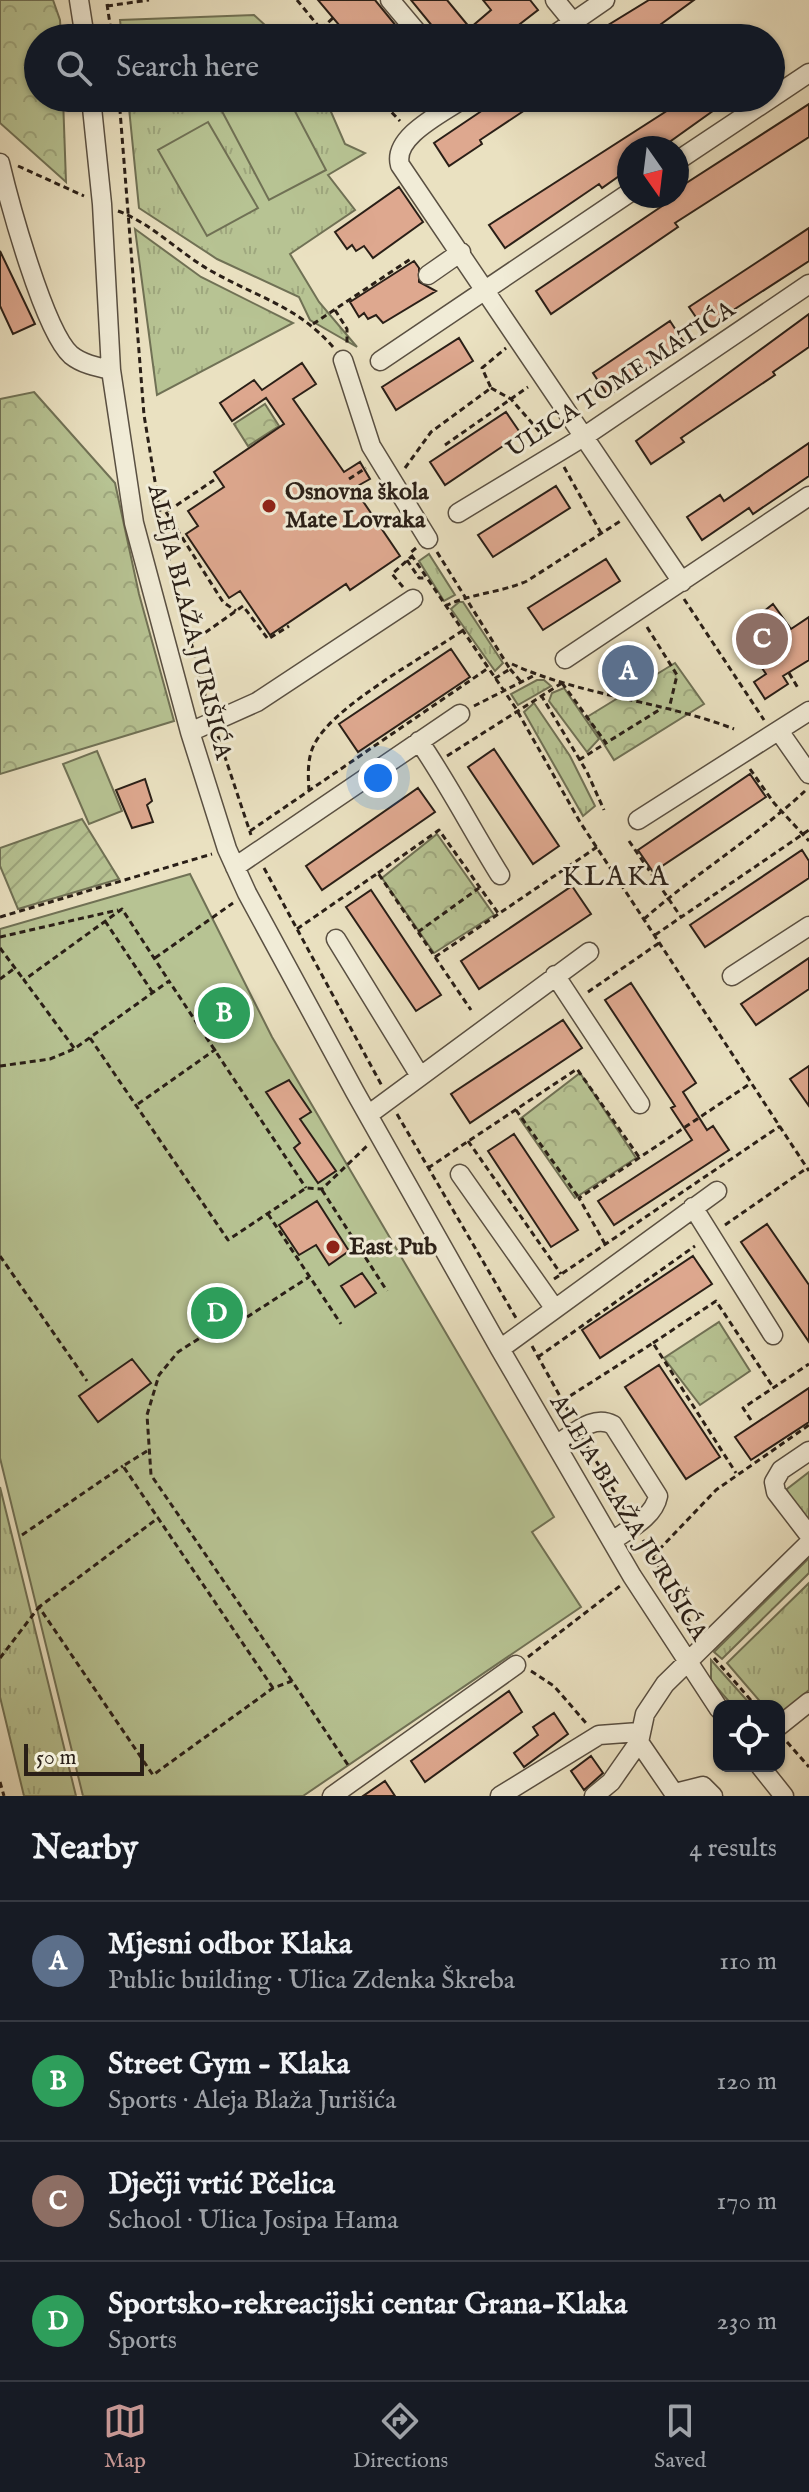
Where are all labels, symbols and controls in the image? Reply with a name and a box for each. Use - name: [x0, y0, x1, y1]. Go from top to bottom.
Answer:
- search box: [24, 24, 785, 112]
- icon: search: [52, 46, 96, 90]
- text: Search here: [116, 49, 259, 87]
- north arrow: [617, 136, 689, 208]
- street label: ULICA TOME MATIĆA: [501, 294, 742, 466]
- place label: Osnovna škola Mate Lovraka: [285, 477, 429, 536]
- street label: ALEJA BLAŽA JURIŠIĆA: [140, 480, 238, 763]
- marker: Osnovna škola Mate Lovraka: [260, 497, 278, 515]
- pin: C: [736, 609, 788, 669]
- pin: A: [602, 641, 654, 701]
- your location: [358, 758, 398, 798]
- district label: KLAKA: [562, 860, 670, 895]
- pin: B: [198, 983, 250, 1043]
- place label: East Pub: [349, 1232, 437, 1263]
- marker: East Pub: [324, 1238, 342, 1256]
- pin: D: [191, 1283, 243, 1343]
- street label: ALEJA BLAŽA JURIŠIĆA: [542, 1388, 714, 1647]
- map controls: [713, 1700, 785, 1772]
- button: locate: [713, 1700, 785, 1772]
- scale bar: [24, 1740, 144, 1776]
- text: 50 m: [36, 1744, 77, 1772]
- text: Nearby: [32, 1827, 138, 1870]
- text: 4 results: [689, 1832, 777, 1865]
- text: Mjesni odbor Klaka: [108, 1926, 352, 1964]
- text: A: [49, 1945, 67, 1978]
- text: 110 m: [719, 1945, 777, 1978]
- text: Public building · Ulica Zdenka Škreba: [108, 1964, 515, 1997]
- text: Street Gym - Klaka: [108, 2046, 350, 2084]
- text: B: [49, 2065, 67, 2098]
- text: 120 m: [717, 2065, 777, 2098]
- text: Sports · Aleja Blaža Jurišića: [108, 2084, 396, 2117]
- text: Dječji vrtić Pčelica: [108, 2166, 335, 2204]
- text: C: [49, 2185, 67, 2218]
- text: 170 m: [717, 2185, 777, 2218]
- text: School · Ulica Josipa Hama: [108, 2204, 398, 2237]
- text: Sportsko-rekreacijski centar Grana-Klaka: [108, 2286, 627, 2324]
- text: D: [48, 2305, 68, 2338]
- text: 230 m: [717, 2305, 777, 2338]
- text: Sports: [108, 2324, 177, 2357]
- tab: Map: [103, 2399, 147, 2475]
- tab: Directions: [353, 2399, 448, 2475]
- tab: Saved: [654, 2399, 706, 2475]

